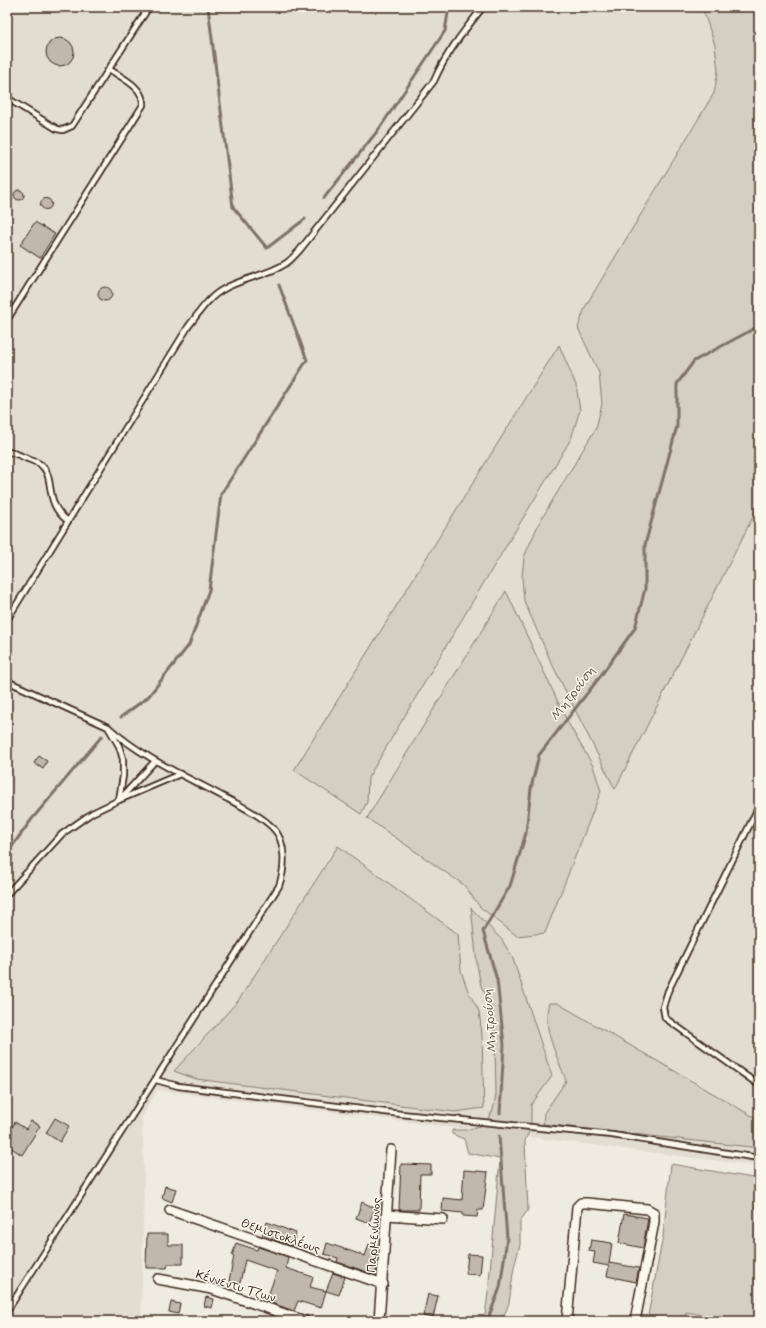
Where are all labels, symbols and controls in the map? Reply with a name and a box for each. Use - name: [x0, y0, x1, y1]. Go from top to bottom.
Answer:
- water label: Μητρούση: [546, 662, 599, 725]
- water label: Μητρούση: [478, 988, 502, 1054]
- street label: Παρμενίωνος: [363, 1197, 386, 1273]
- street label: Θεμιστοκλέους: [238, 1215, 323, 1258]
- street label: Κέννεντυ Τζων: [193, 1266, 278, 1307]

